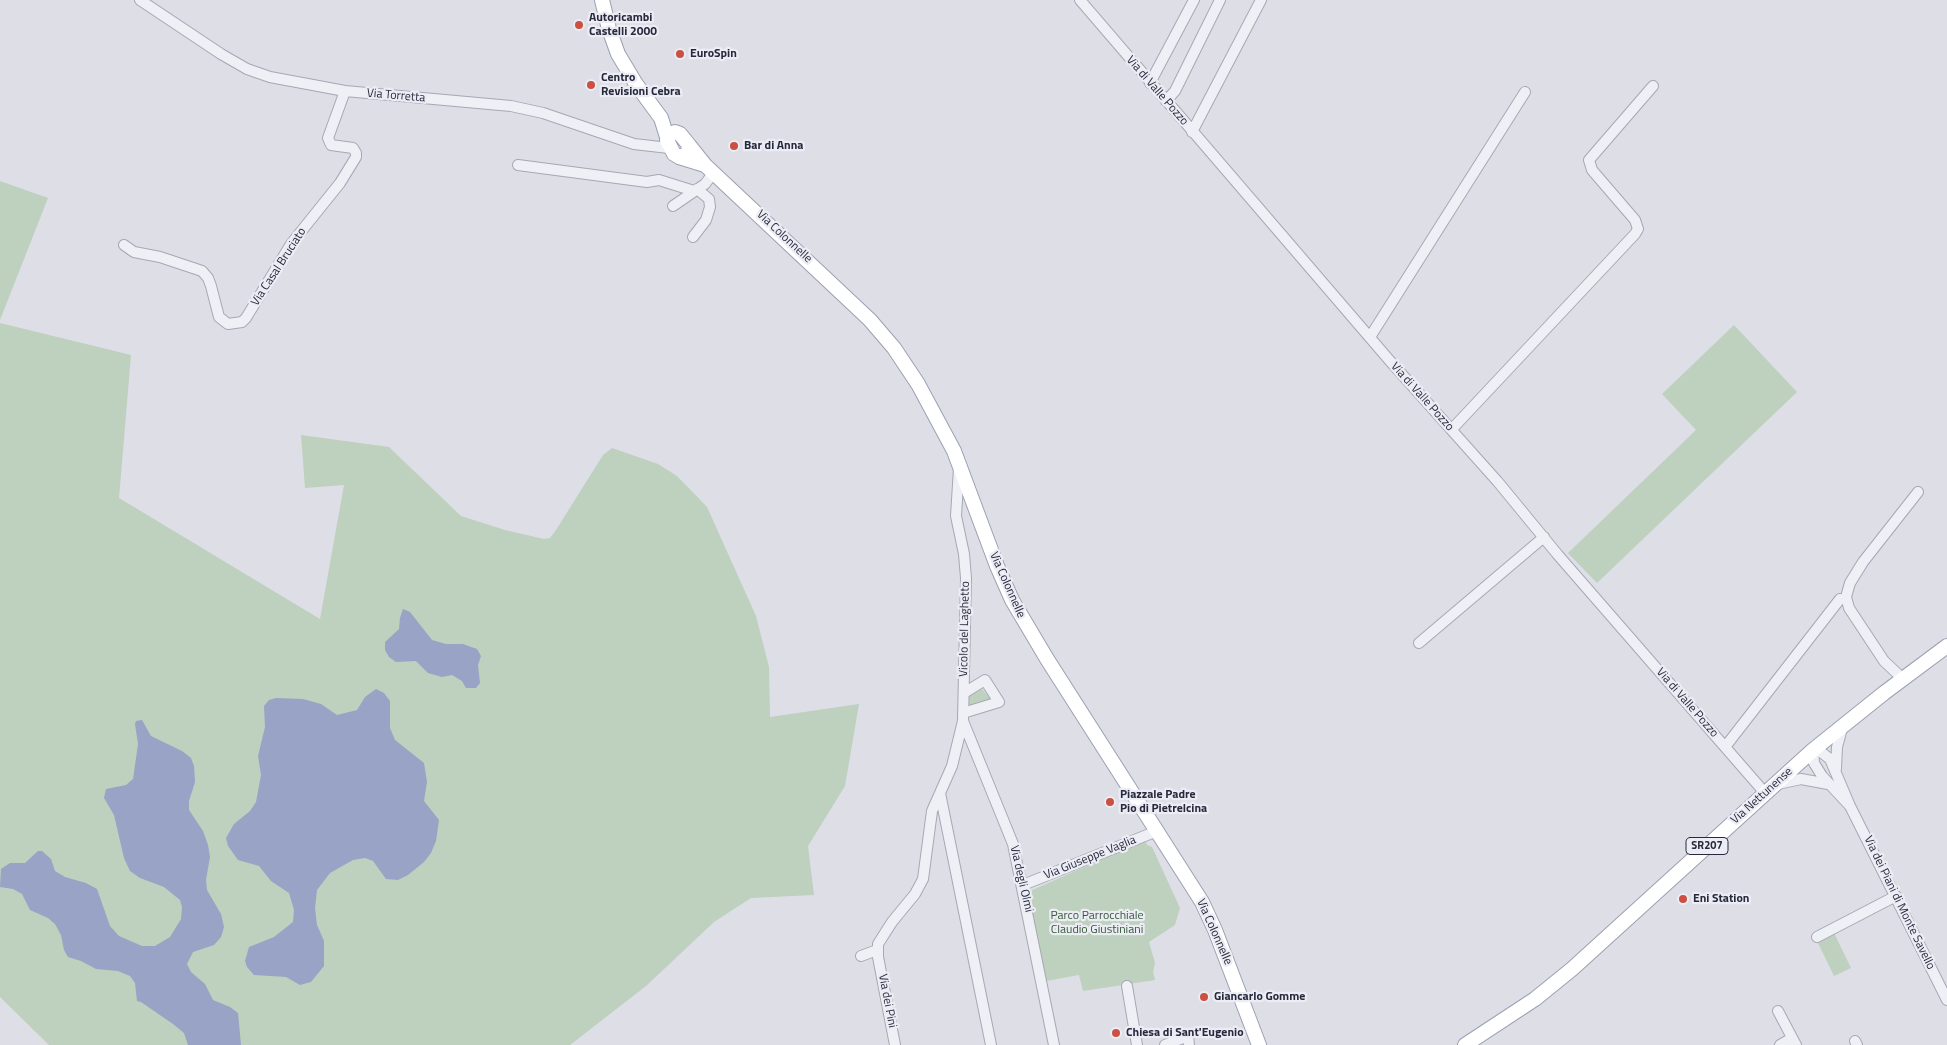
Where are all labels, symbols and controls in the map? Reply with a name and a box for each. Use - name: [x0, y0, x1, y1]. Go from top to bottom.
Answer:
- place label: Autoricambi Castelli 2000: [589, 11, 657, 39]
- marker: Autoricambi Castelli 2000: [573, 19, 585, 31]
- place label: EuroSpin: [690, 47, 737, 61]
- marker: EuroSpin: [674, 48, 686, 60]
- street label: Via di Valle Pozzo: [1123, 53, 1191, 129]
- place label: Centro Revisioni Cebra: [601, 71, 681, 99]
- marker: Centro Revisioni Cebra: [585, 79, 597, 91]
- street label: Via Torretta: [366, 86, 426, 106]
- place label: Bar di Anna: [744, 139, 803, 153]
- marker: Bar di Anna: [728, 140, 740, 152]
- street label: Via Colonnelle: [753, 208, 815, 266]
- street label: Via Casal Bruciato: [248, 225, 310, 309]
- street label: Via di Valle Pozzo: [1387, 360, 1457, 434]
- street label: Via Colonnelle: [986, 550, 1028, 620]
- street label: Vicolo del Laghetto: [957, 581, 973, 677]
- street label: Via di Valle Pozzo: [1653, 665, 1721, 741]
- street label: Via Nettunense: [1728, 765, 1796, 827]
- place label: Piazzale Padre Pio di Pietrelcina: [1120, 788, 1207, 816]
- marker: Piazzale Padre Pio di Pietrelcina: [1104, 796, 1116, 808]
- street label: Via Giuseppe Vaglia: [1042, 833, 1138, 883]
- street label: Via dei Piani di Monte Savello: [1860, 834, 1938, 972]
- road number: SR207: [1686, 838, 1728, 854]
- street label: Via degli Olmi: [1006, 844, 1036, 914]
- place label: Eni Station: [1693, 892, 1749, 906]
- marker: Eni Station: [1677, 893, 1689, 905]
- street label: Via Colonnelle: [1193, 897, 1235, 967]
- park label: Parco Parrocchiale Claudio Giustiniani: [1050, 909, 1144, 937]
- street label: Via dei Pini: [875, 973, 899, 1029]
- place label: Giancarlo Gomme: [1214, 990, 1305, 1004]
- marker: Giancarlo Gomme: [1198, 991, 1210, 1003]
- place label: Chiesa di Sant'Eugenio: [1126, 1026, 1244, 1040]
- marker: Chiesa di Sant'Eugenio: [1110, 1027, 1122, 1039]

